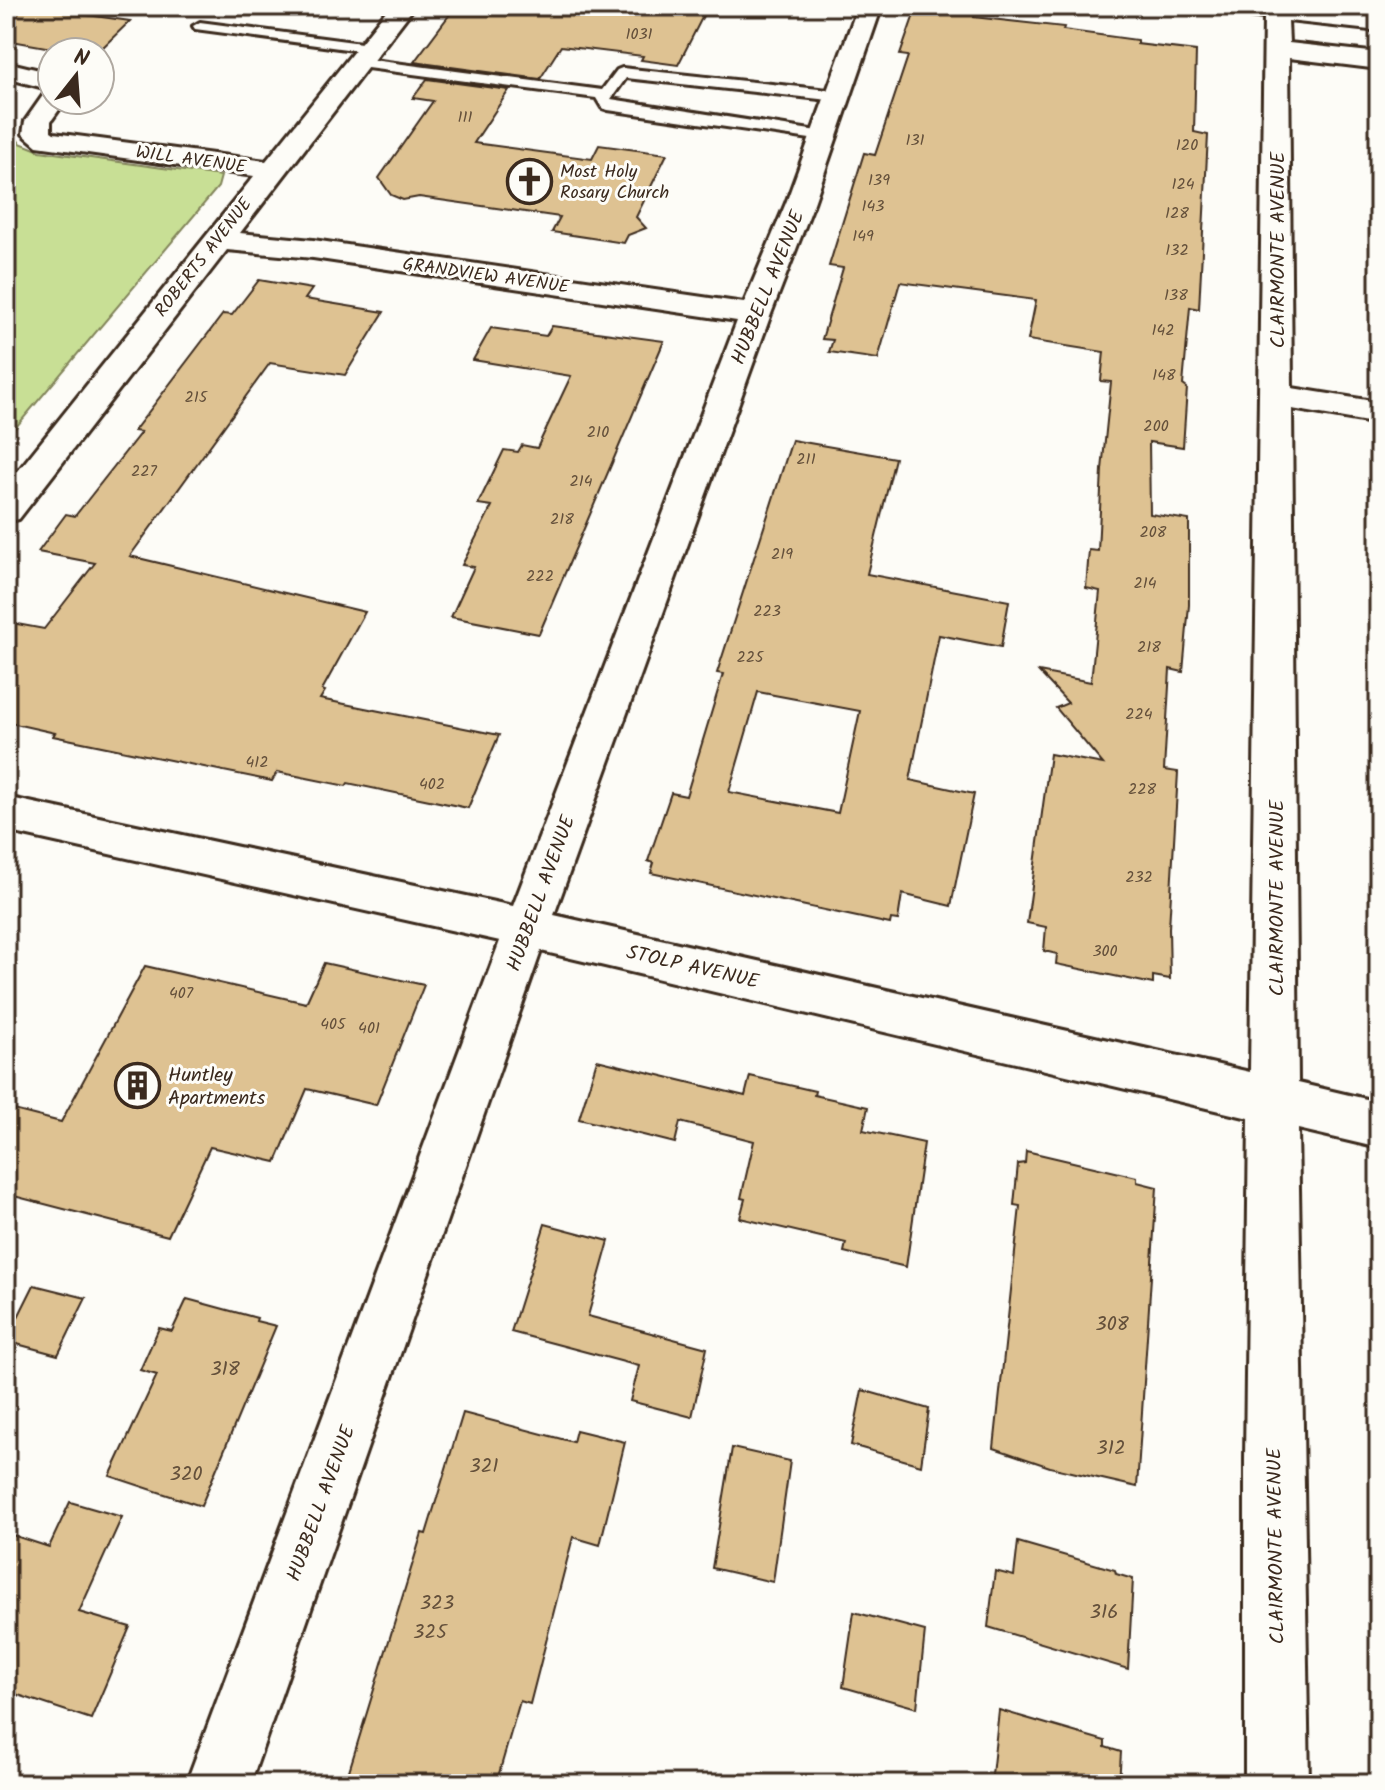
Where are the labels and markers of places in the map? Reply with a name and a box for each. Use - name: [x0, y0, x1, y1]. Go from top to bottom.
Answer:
- church icon: Most Holy Rosary Church: [505, 157, 553, 205]
- place label: Most Holy Rosary Church: [560, 158, 669, 208]
- place label: Huntley Apartments: [168, 1060, 266, 1115]
- building icon: Huntley Apartments: [113, 1061, 161, 1109]

